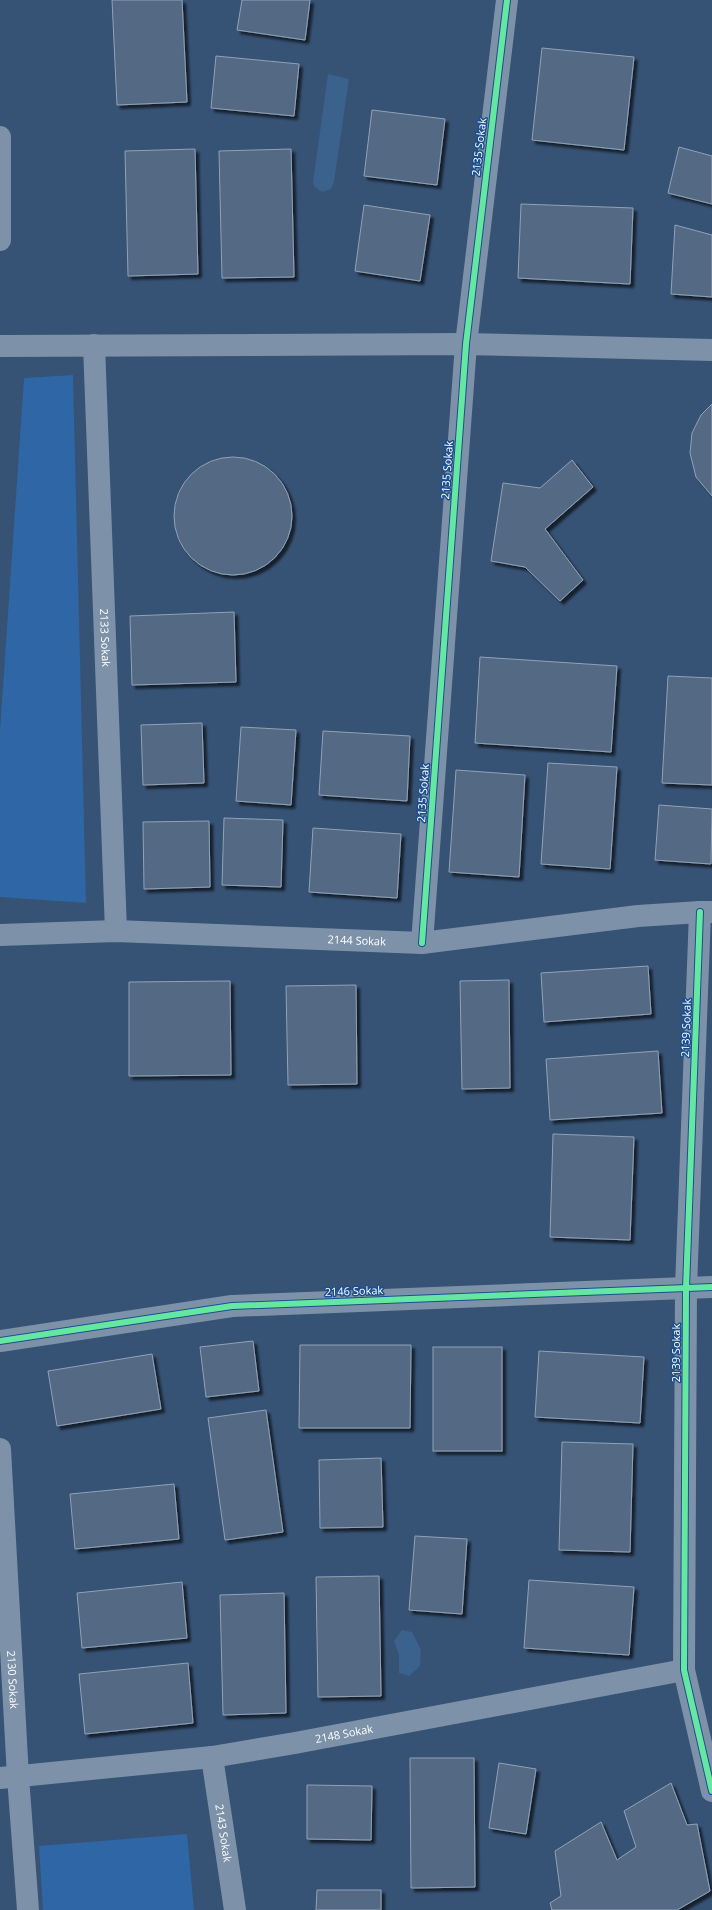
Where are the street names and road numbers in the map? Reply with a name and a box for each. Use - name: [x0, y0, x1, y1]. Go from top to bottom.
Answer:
- street label: 2135 Sokak: [468, 117, 490, 177]
- street label: 2135 Sokak: [437, 440, 456, 500]
- street label: 2133 Sokak: [97, 608, 114, 667]
- street label: 2135 Sokak: [413, 763, 432, 823]
- street label: 2144 Sokak: [327, 931, 386, 949]
- street label: 2139 Sokak: [677, 998, 694, 1057]
- street label: 2146 Sokak: [325, 1282, 384, 1299]
- street label: 2139 Sokak: [668, 1324, 683, 1382]
- street label: 2130 Sokak: [4, 1650, 22, 1709]
- street label: 2148 Sokak: [314, 1721, 374, 1746]
- street label: 2143 Sokak: [212, 1803, 236, 1863]

